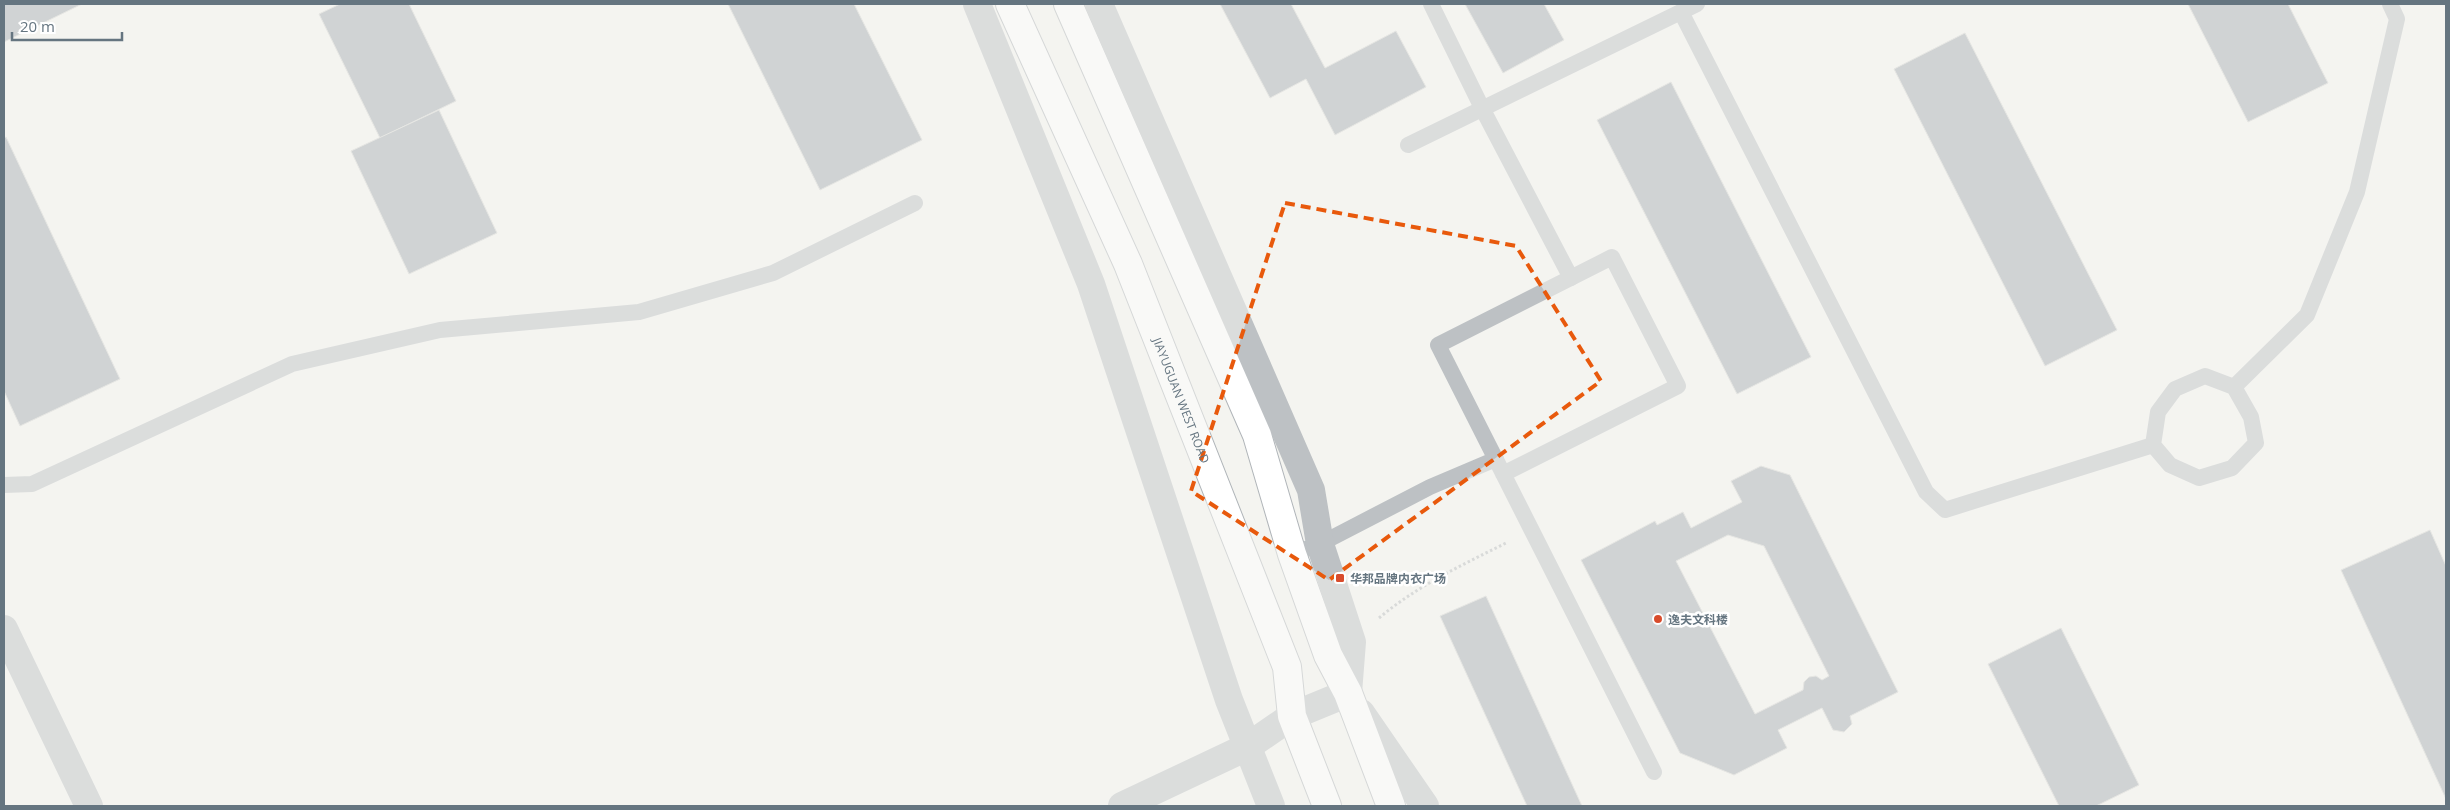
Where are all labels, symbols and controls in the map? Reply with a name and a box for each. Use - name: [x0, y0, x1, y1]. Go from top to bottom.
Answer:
- scale bar: [12, 10, 122, 42]
- text: 20 m: [20, 16, 55, 36]
- street label: JIAYUGUAN WEST ROAD: [1149, 334, 1214, 466]
- place label: 华邦品牌内衣广场: [1350, 570, 1446, 587]
- marker: 华邦品牌内衣广场: [1334, 572, 1346, 584]
- place label: 逸夫文科楼: [1668, 611, 1728, 628]
- marker: 逸夫文科楼: [1652, 613, 1664, 625]

